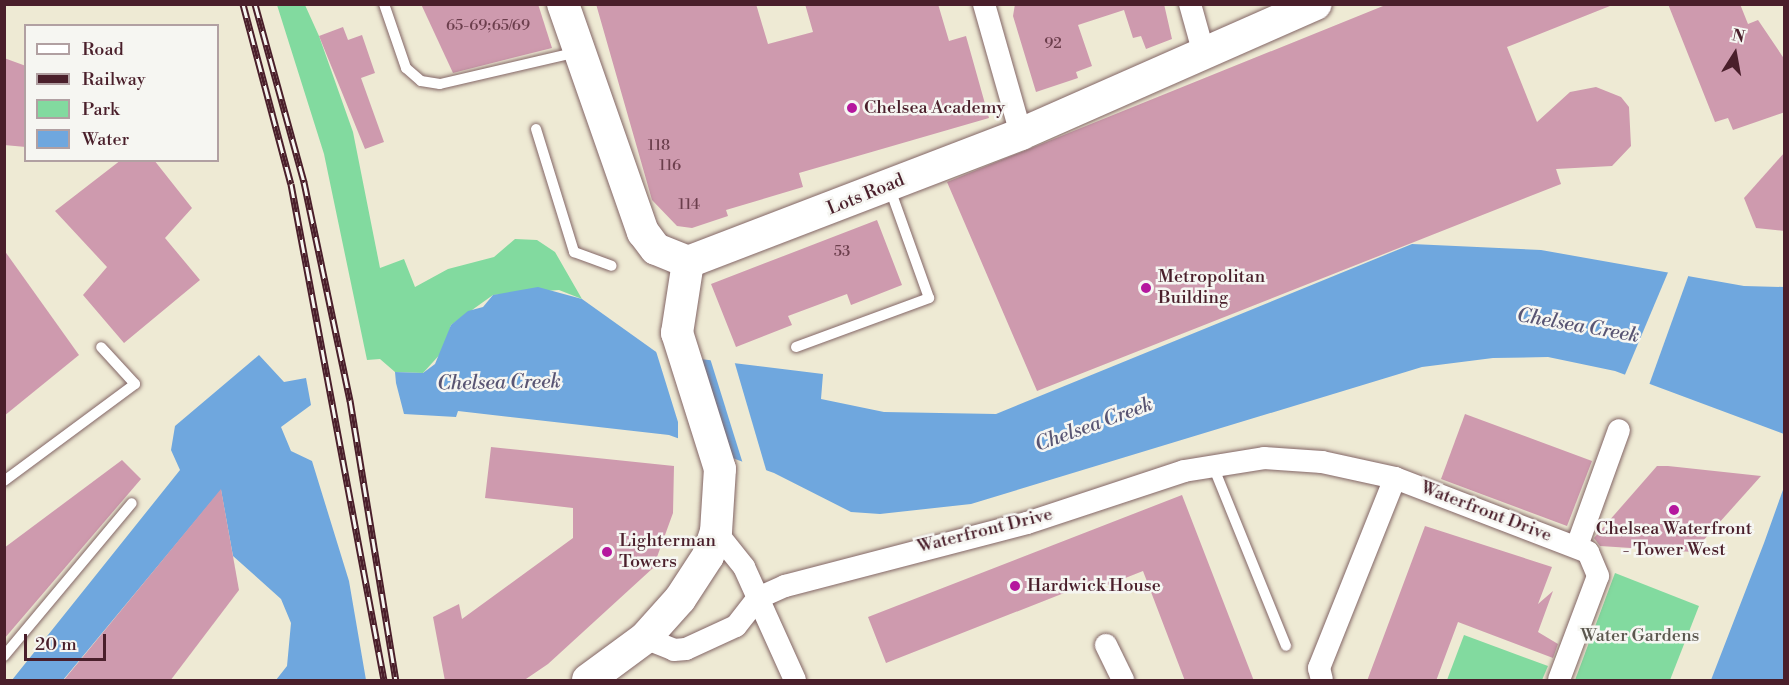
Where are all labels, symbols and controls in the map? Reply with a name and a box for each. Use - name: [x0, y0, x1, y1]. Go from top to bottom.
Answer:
- house number: 65-69;65/69: [446, 17, 530, 35]
- legend: [24, 24, 219, 162]
- north arrow: [1705, 24, 1765, 84]
- text: N: [1730, 25, 1747, 47]
- house number: 92: [1044, 35, 1062, 53]
- text: Road: [82, 38, 124, 61]
- text: Railway: [82, 68, 145, 91]
- place label: Chelsea Academy: [864, 97, 1005, 119]
- text: Park: [82, 98, 119, 121]
- marker: Chelsea Academy: [845, 101, 859, 115]
- text: Water: [82, 128, 129, 151]
- house number: 118: [648, 137, 670, 155]
- house number: 116: [659, 157, 681, 175]
- street label: Lots Road: [824, 170, 908, 220]
- house number: 114: [678, 196, 700, 214]
- house number: 53: [834, 243, 850, 261]
- place label: Metropolitan Building: [1158, 267, 1265, 310]
- marker: Metropolitan Building: [1139, 281, 1153, 295]
- water label: Chelsea Creek: [1515, 303, 1641, 349]
- water label: Chelsea Creek: [437, 370, 561, 396]
- water label: Chelsea Creek: [1032, 393, 1156, 457]
- street label: Waterfront Drive: [1417, 477, 1555, 547]
- marker: Chelsea Waterfront - Tower West: [1667, 503, 1681, 517]
- street label: Waterfront Drive: [915, 504, 1055, 558]
- place label: Chelsea Waterfront - Tower West: [1596, 519, 1752, 562]
- place label: Lighterman Towers: [619, 531, 716, 574]
- marker: Lighterman Towers: [600, 545, 614, 559]
- place label: Hardwick House: [1027, 575, 1161, 597]
- marker: Hardwick House: [1008, 579, 1022, 593]
- scale bar: [27, 622, 110, 660]
- park label: Water Gardens: [1580, 625, 1700, 647]
- text: 20 m: [35, 633, 77, 656]

